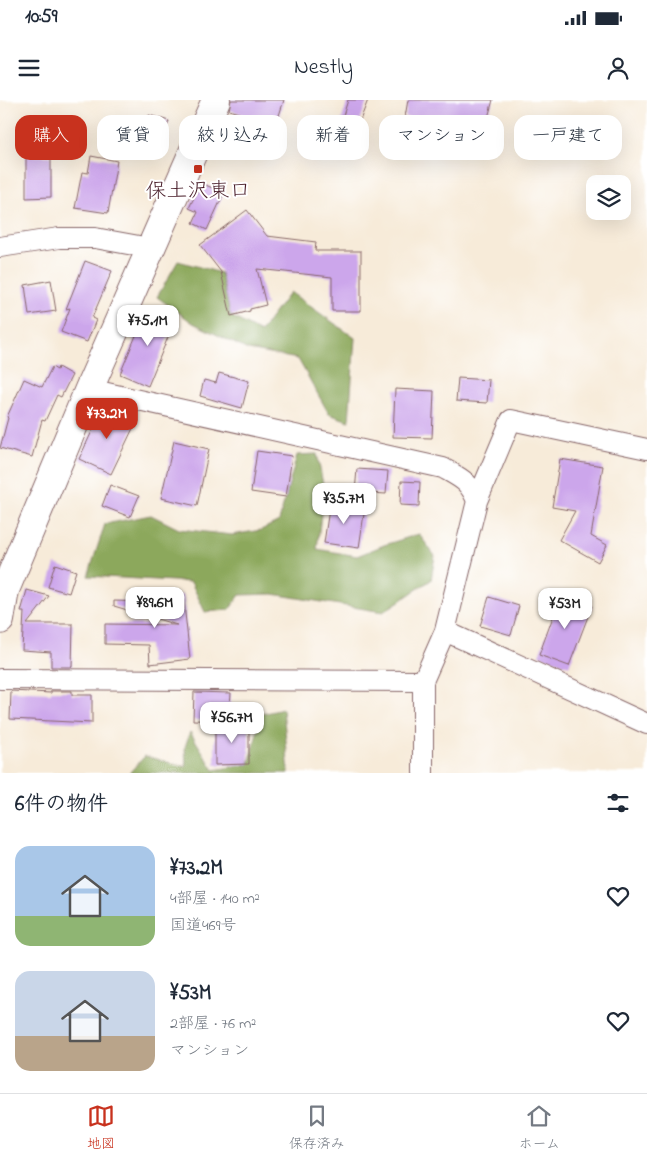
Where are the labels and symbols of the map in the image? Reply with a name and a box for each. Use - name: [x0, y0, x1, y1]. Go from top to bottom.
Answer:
- marker: 保土沢東口: [192, 163, 204, 175]
- place label: 保土沢東口: [146, 177, 251, 207]
- pin: ¥75.1M: [107, 304, 189, 347]
- pin: ¥73.2M: [66, 398, 148, 440]
- pin: ¥35.7M: [303, 482, 385, 525]
- pin: ¥89.6M: [114, 586, 196, 629]
- pin: ¥53M: [535, 588, 595, 630]
- pin: ¥56.7M: [191, 702, 273, 744]

